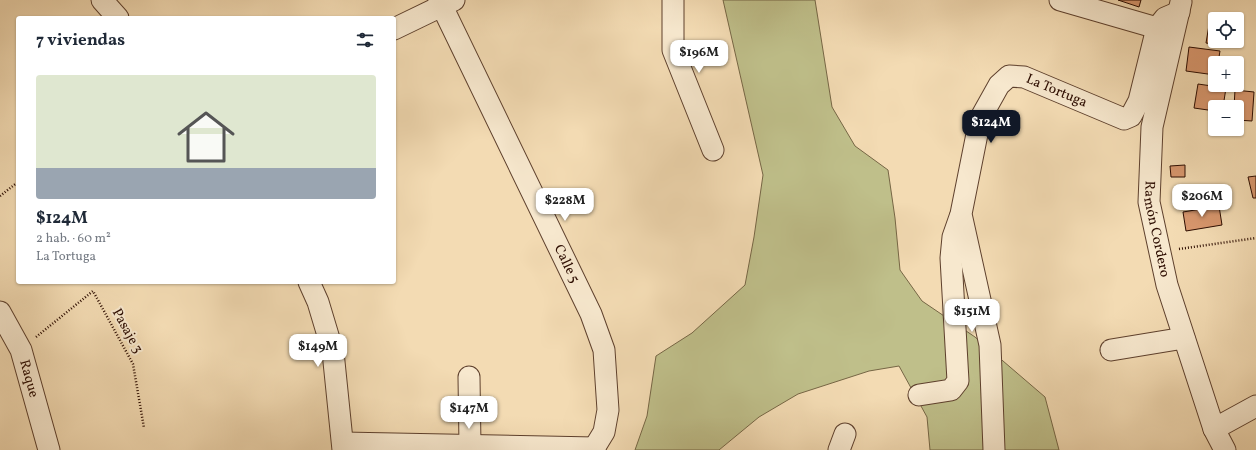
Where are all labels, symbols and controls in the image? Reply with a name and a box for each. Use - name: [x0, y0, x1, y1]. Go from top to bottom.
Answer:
- map controls: [1208, 12, 1244, 136]
- button: locate: [1208, 12, 1244, 48]
- text: 7 viviendas: [36, 29, 125, 52]
- icon: filters: [354, 29, 376, 51]
- pin: $196M: [671, 40, 727, 74]
- text: $196M: [679, 44, 719, 62]
- button: +: [1208, 56, 1244, 92]
- street label: La Tortuga: [1023, 69, 1090, 112]
- button: −: [1208, 100, 1244, 136]
- icon: home: [170, 101, 242, 173]
- pin: $124M: [963, 110, 1019, 144]
- text: $124M: [971, 114, 1011, 132]
- street label: Ramón Cordero: [1139, 180, 1175, 279]
- pin: $206M: [1174, 184, 1230, 218]
- pin: $228M: [537, 188, 593, 222]
- text: $206M: [1181, 188, 1223, 206]
- text: $228M: [545, 192, 585, 210]
- text: $124M: [36, 207, 88, 230]
- text: 2 hab. · 60 m²: [36, 230, 111, 248]
- street label: Calle 5: [549, 241, 584, 286]
- text: La Tortuga: [36, 248, 96, 266]
- pin: $151M: [944, 299, 1000, 333]
- text: $151M: [954, 303, 990, 321]
- street label: Pasaje 3: [107, 305, 147, 357]
- pin: $149M: [290, 334, 346, 368]
- text: $149M: [298, 338, 338, 356]
- street label: Raque: [15, 357, 43, 400]
- pin: $147M: [441, 396, 497, 430]
- text: $147M: [450, 400, 489, 418]

